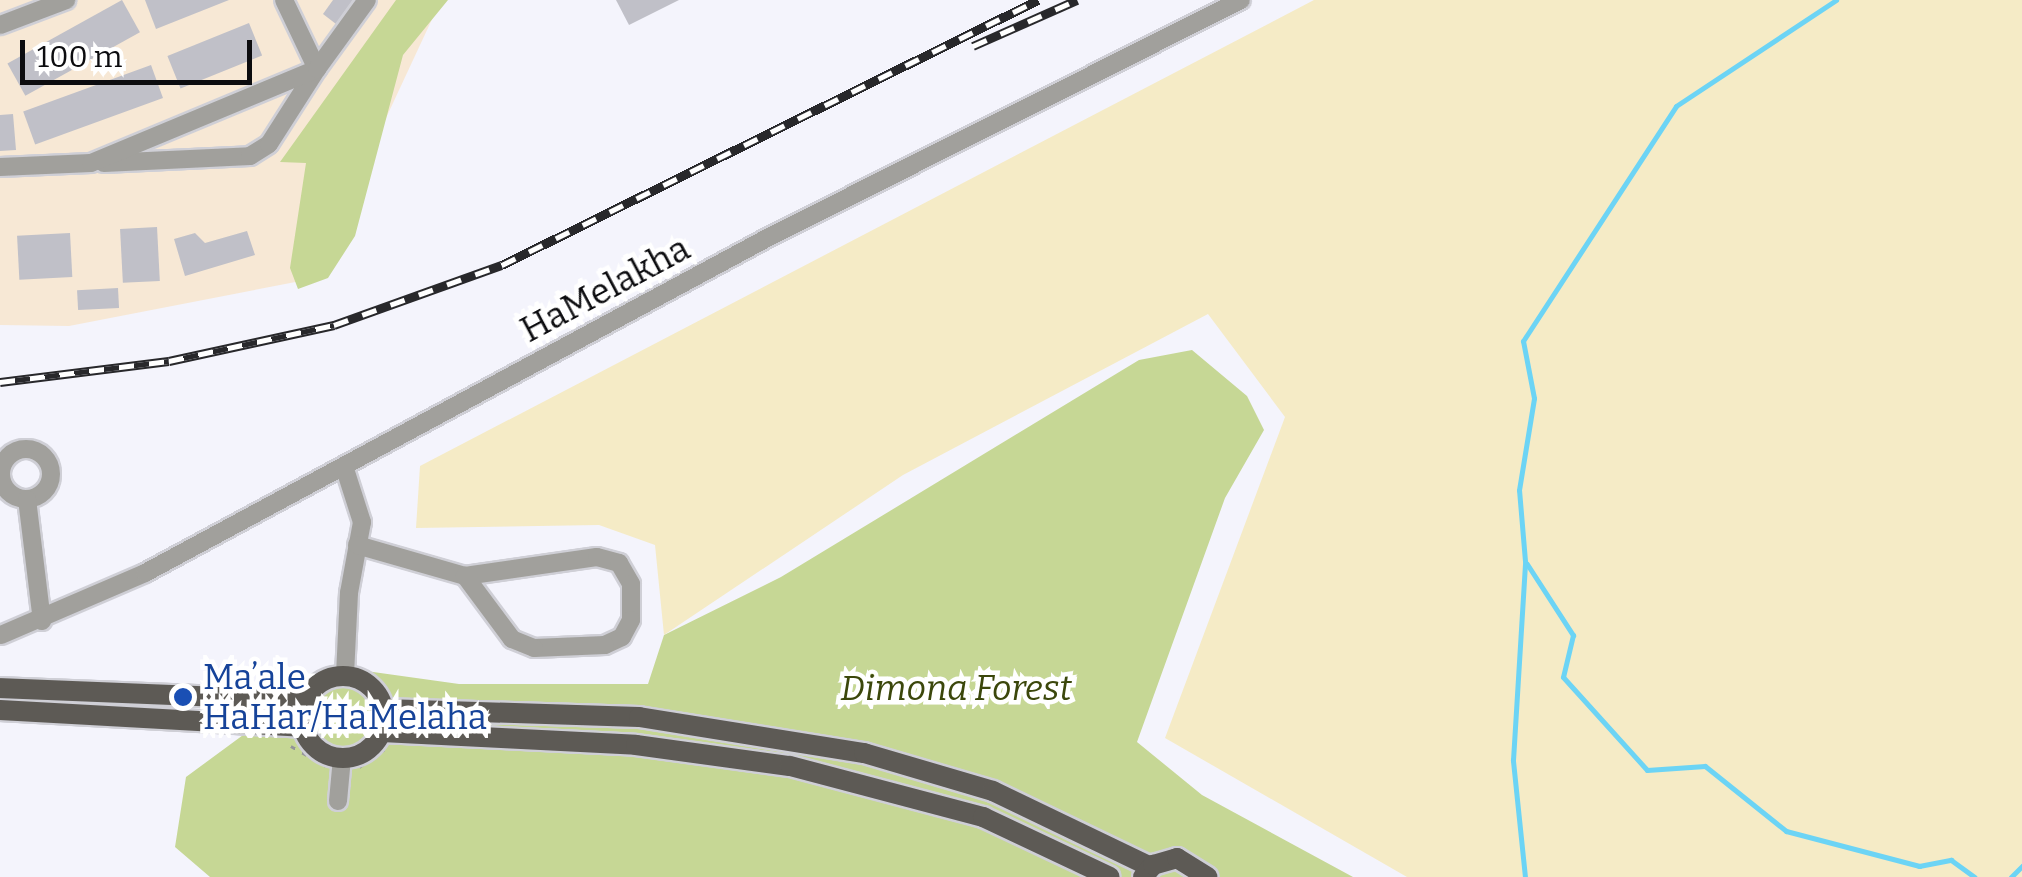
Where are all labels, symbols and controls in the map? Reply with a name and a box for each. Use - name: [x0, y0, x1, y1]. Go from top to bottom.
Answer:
- scale bar: [25, 20, 258, 82]
- text: 100 m: [37, 39, 122, 75]
- street label: HaMelakha: [513, 227, 697, 351]
- place label: Ma’ale HaHar/HaMelaha: [203, 656, 487, 738]
- park label: Dimona Forest: [840, 667, 1072, 709]
- marker: Ma’ale HaHar/HaMelaha: [172, 686, 194, 708]

